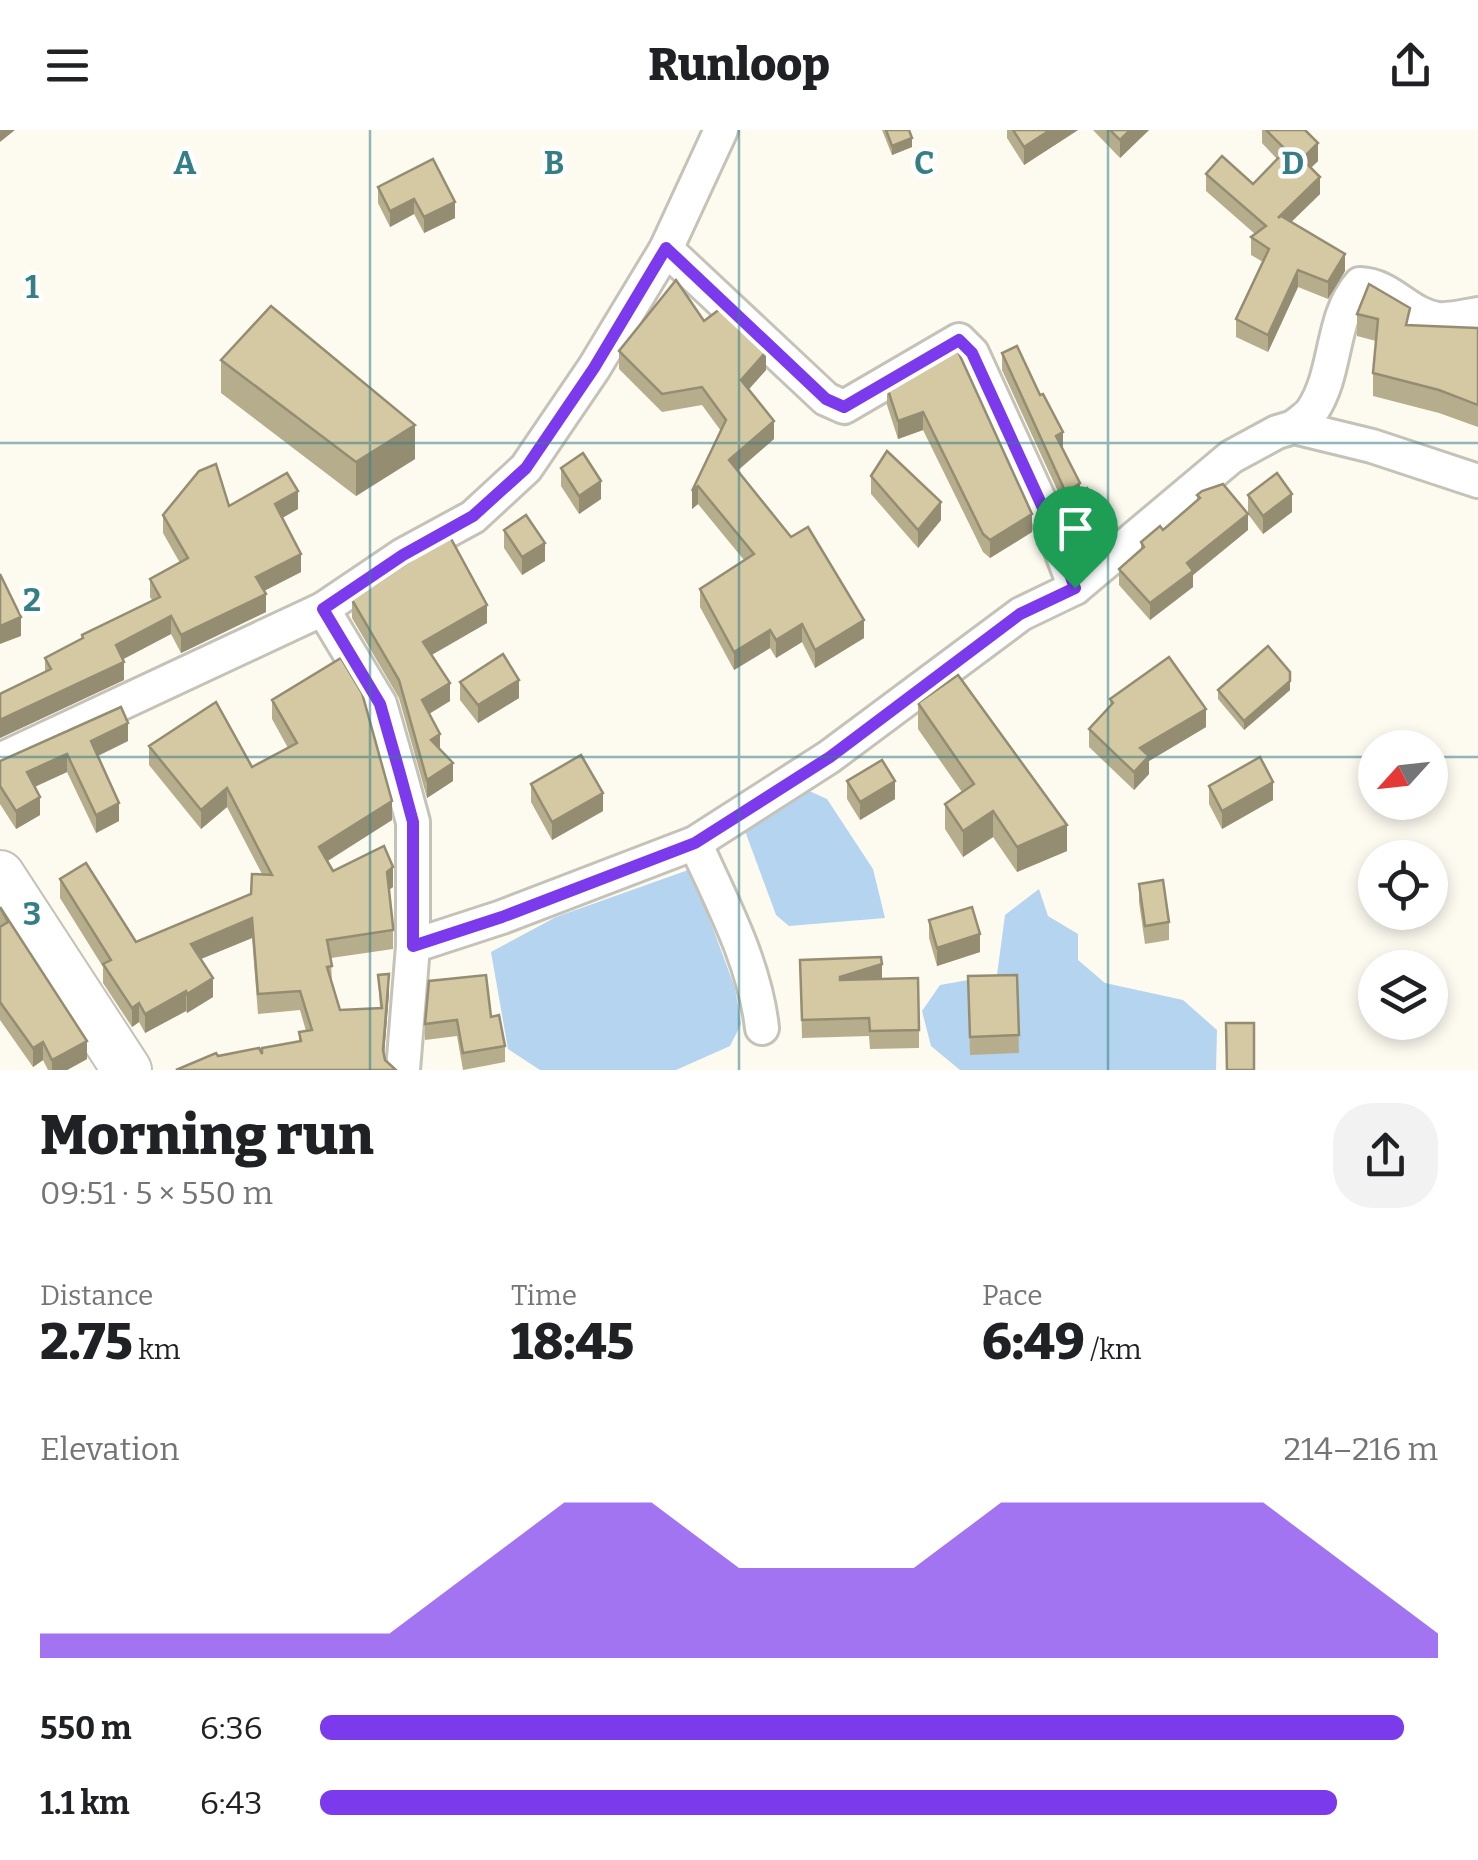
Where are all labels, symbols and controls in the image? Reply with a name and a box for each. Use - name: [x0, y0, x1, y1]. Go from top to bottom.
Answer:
- icon: menu: [40, 38, 95, 93]
- text: Runloop: [648, 38, 830, 92]
- icon: share: [1383, 38, 1438, 93]
- text: A: [174, 144, 197, 182]
- text: B: [544, 144, 564, 182]
- text: C: [914, 144, 934, 182]
- text: D: [1282, 144, 1304, 182]
- text: 1: [25, 268, 39, 306]
- pin: [1033, 486, 1118, 589]
- icon: arrive: [1048, 501, 1103, 556]
- text: 2: [23, 581, 41, 619]
- north arrow: [1358, 730, 1448, 820]
- map controls: [1358, 730, 1448, 1040]
- button: locate: [1358, 840, 1448, 930]
- text: 3: [23, 895, 41, 933]
- button: layers: [1358, 950, 1448, 1040]
- text: Morning run: [40, 1103, 374, 1169]
- button: share: [1333, 1103, 1438, 1208]
- text: 09:51 · 5 × 550 m: [40, 1174, 273, 1212]
- text: Distance: [40, 1279, 153, 1312]
- text: Time: [511, 1279, 577, 1312]
- text: Pace: [982, 1279, 1042, 1312]
- text: 2.75: [40, 1312, 133, 1372]
- text: 18:45: [511, 1312, 634, 1372]
- text: 6:49: [982, 1312, 1085, 1372]
- text: km: [133, 1333, 180, 1366]
- text: /km: [1085, 1333, 1141, 1366]
- text: Elevation: [40, 1430, 180, 1468]
- text: 214–216 m: [1284, 1430, 1438, 1468]
- text: 550 m: [40, 1709, 132, 1747]
- text: 6:36: [200, 1709, 263, 1747]
- text: 1.1 km: [40, 1784, 130, 1822]
- text: 6:43: [200, 1784, 262, 1822]

